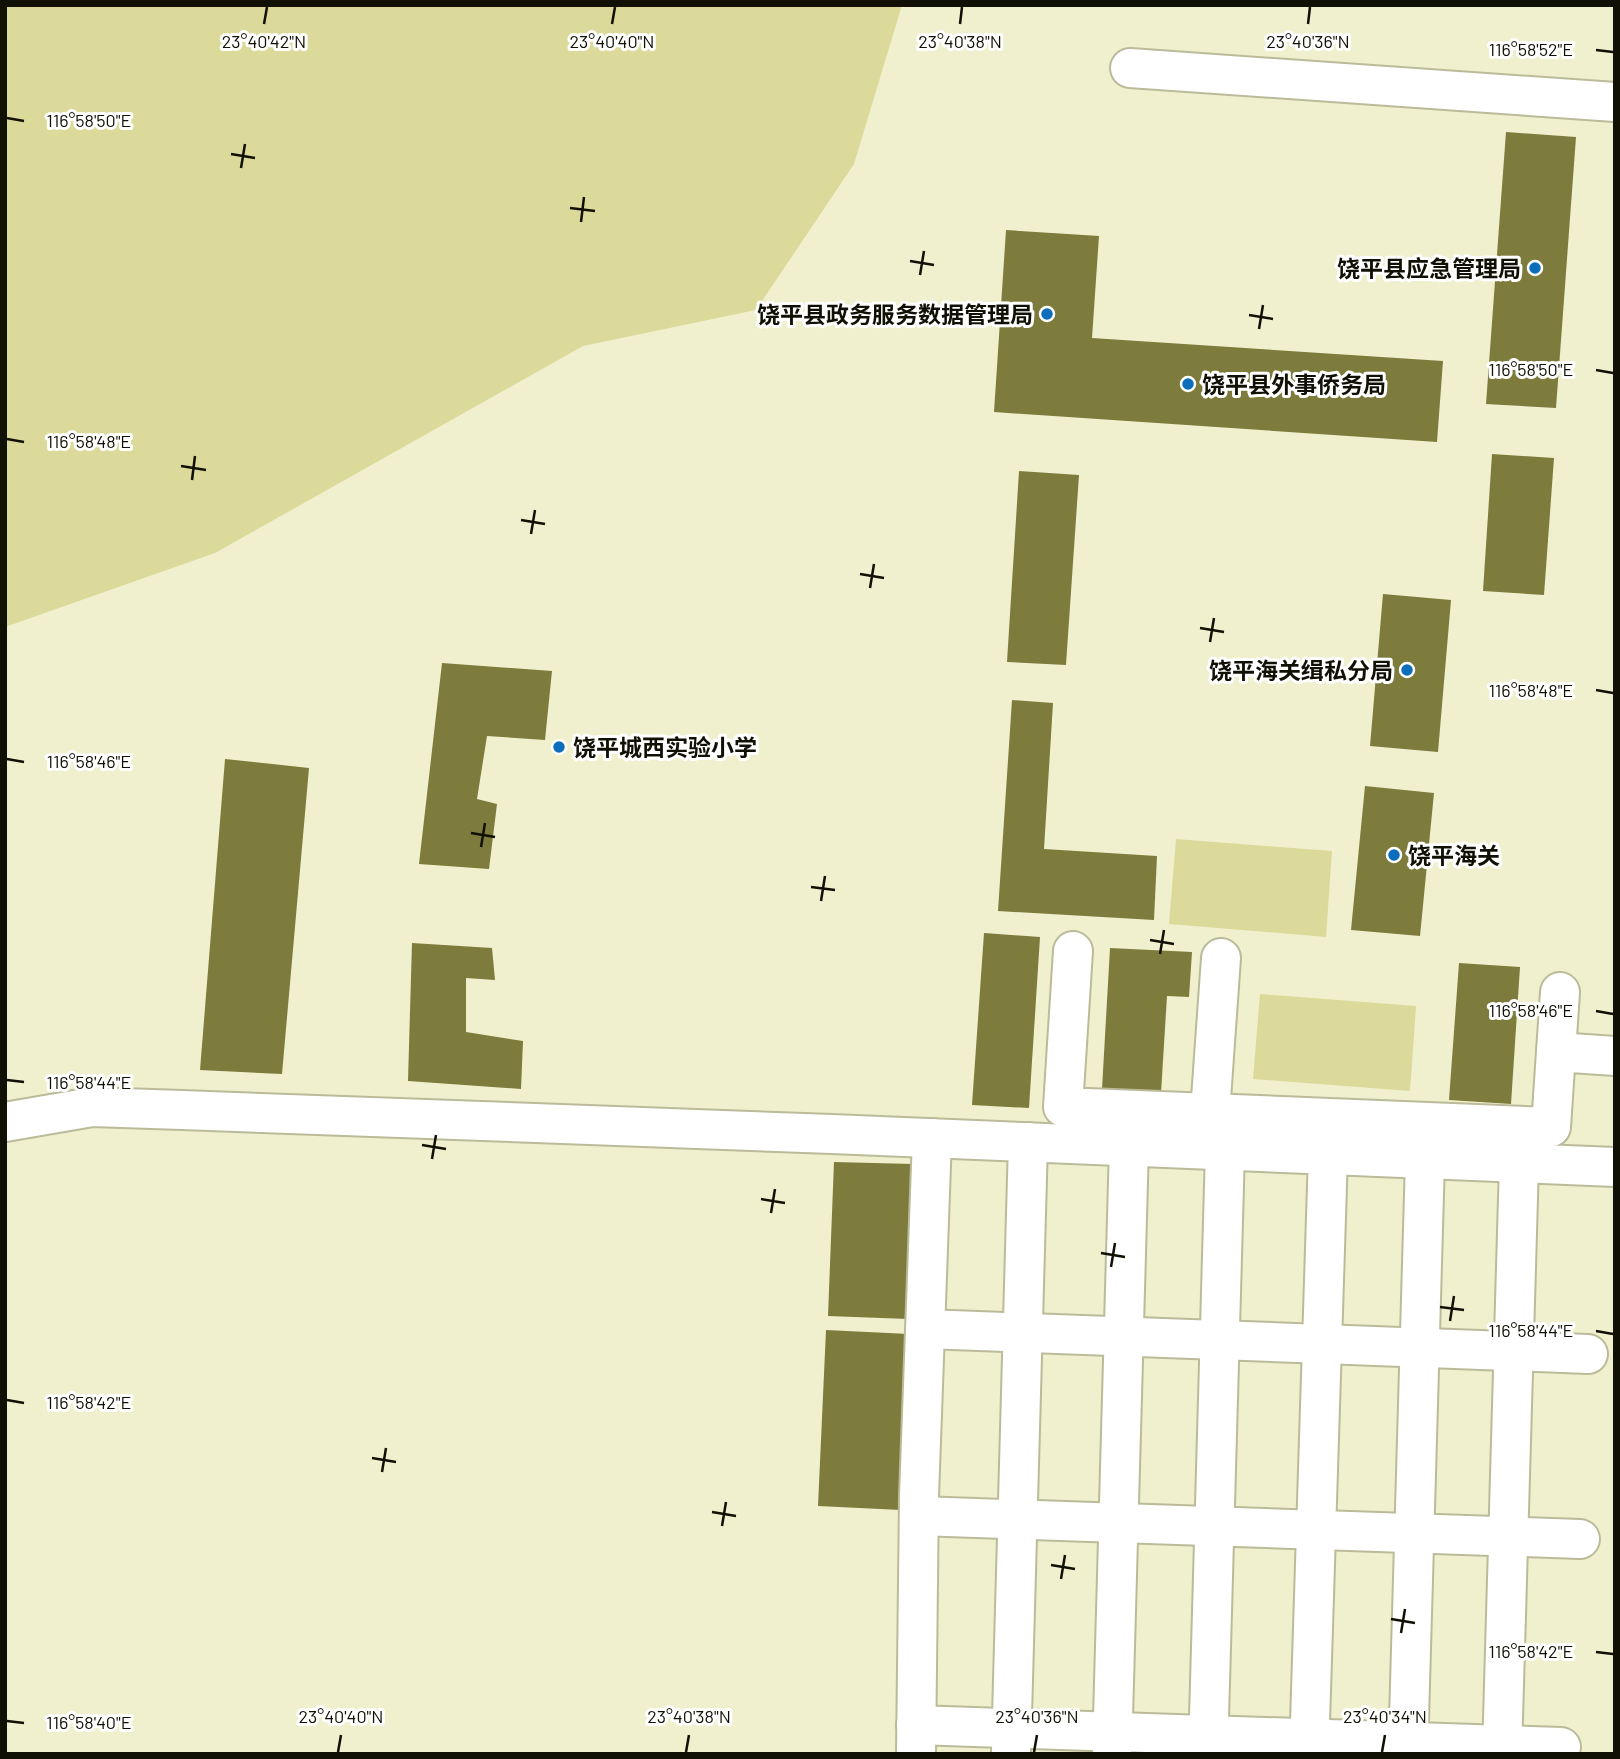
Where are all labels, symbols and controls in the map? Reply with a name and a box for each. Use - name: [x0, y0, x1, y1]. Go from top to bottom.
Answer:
- text: 23°40'42"N: [222, 30, 306, 52]
- text: 23°40'40"N: [570, 30, 654, 52]
- text: 23°40'38"N: [918, 30, 1002, 52]
- text: 23°40'36"N: [1266, 30, 1350, 52]
- text: 116°58'52"E: [1489, 38, 1573, 60]
- text: 116°58'50"E: [47, 109, 131, 131]
- place label: 饶平县应急管理局: [1337, 254, 1521, 282]
- marker: 饶平县应急管理局: [1527, 260, 1543, 276]
- place label: 饶平县政务服务数据管理局: [757, 300, 1033, 328]
- marker: 饶平县政务服务数据管理局: [1039, 306, 1055, 322]
- text: 116°58'50"E: [1489, 358, 1573, 380]
- place label: 饶平县外事侨务局: [1202, 370, 1386, 398]
- marker: 饶平县外事侨务局: [1180, 376, 1196, 392]
- text: 116°58'48"E: [47, 430, 131, 452]
- place label: 饶平海关缉私分局: [1209, 656, 1393, 684]
- marker: 饶平海关缉私分局: [1399, 662, 1415, 678]
- text: 116°58'48"E: [1489, 679, 1573, 701]
- place label: 饶平城西实验小学: [573, 733, 757, 761]
- marker: 饶平城西实验小学: [551, 739, 567, 755]
- text: 116°58'46"E: [47, 750, 131, 772]
- place label: 饶平海关: [1408, 841, 1500, 869]
- marker: 饶平海关: [1386, 847, 1402, 863]
- text: 116°58'46"E: [1489, 999, 1573, 1021]
- text: 116°58'44"E: [47, 1071, 131, 1093]
- text: 116°58'44"E: [1489, 1319, 1573, 1341]
- text: 116°58'42"E: [47, 1391, 131, 1413]
- text: 116°58'42"E: [1489, 1640, 1573, 1662]
- text: 23°40'40"N: [299, 1705, 383, 1727]
- text: 23°40'38"N: [647, 1705, 731, 1727]
- text: 23°40'36"N: [995, 1705, 1079, 1727]
- text: 23°40'34"N: [1343, 1705, 1427, 1727]
- text: 116°58'40"E: [46, 1711, 132, 1733]

